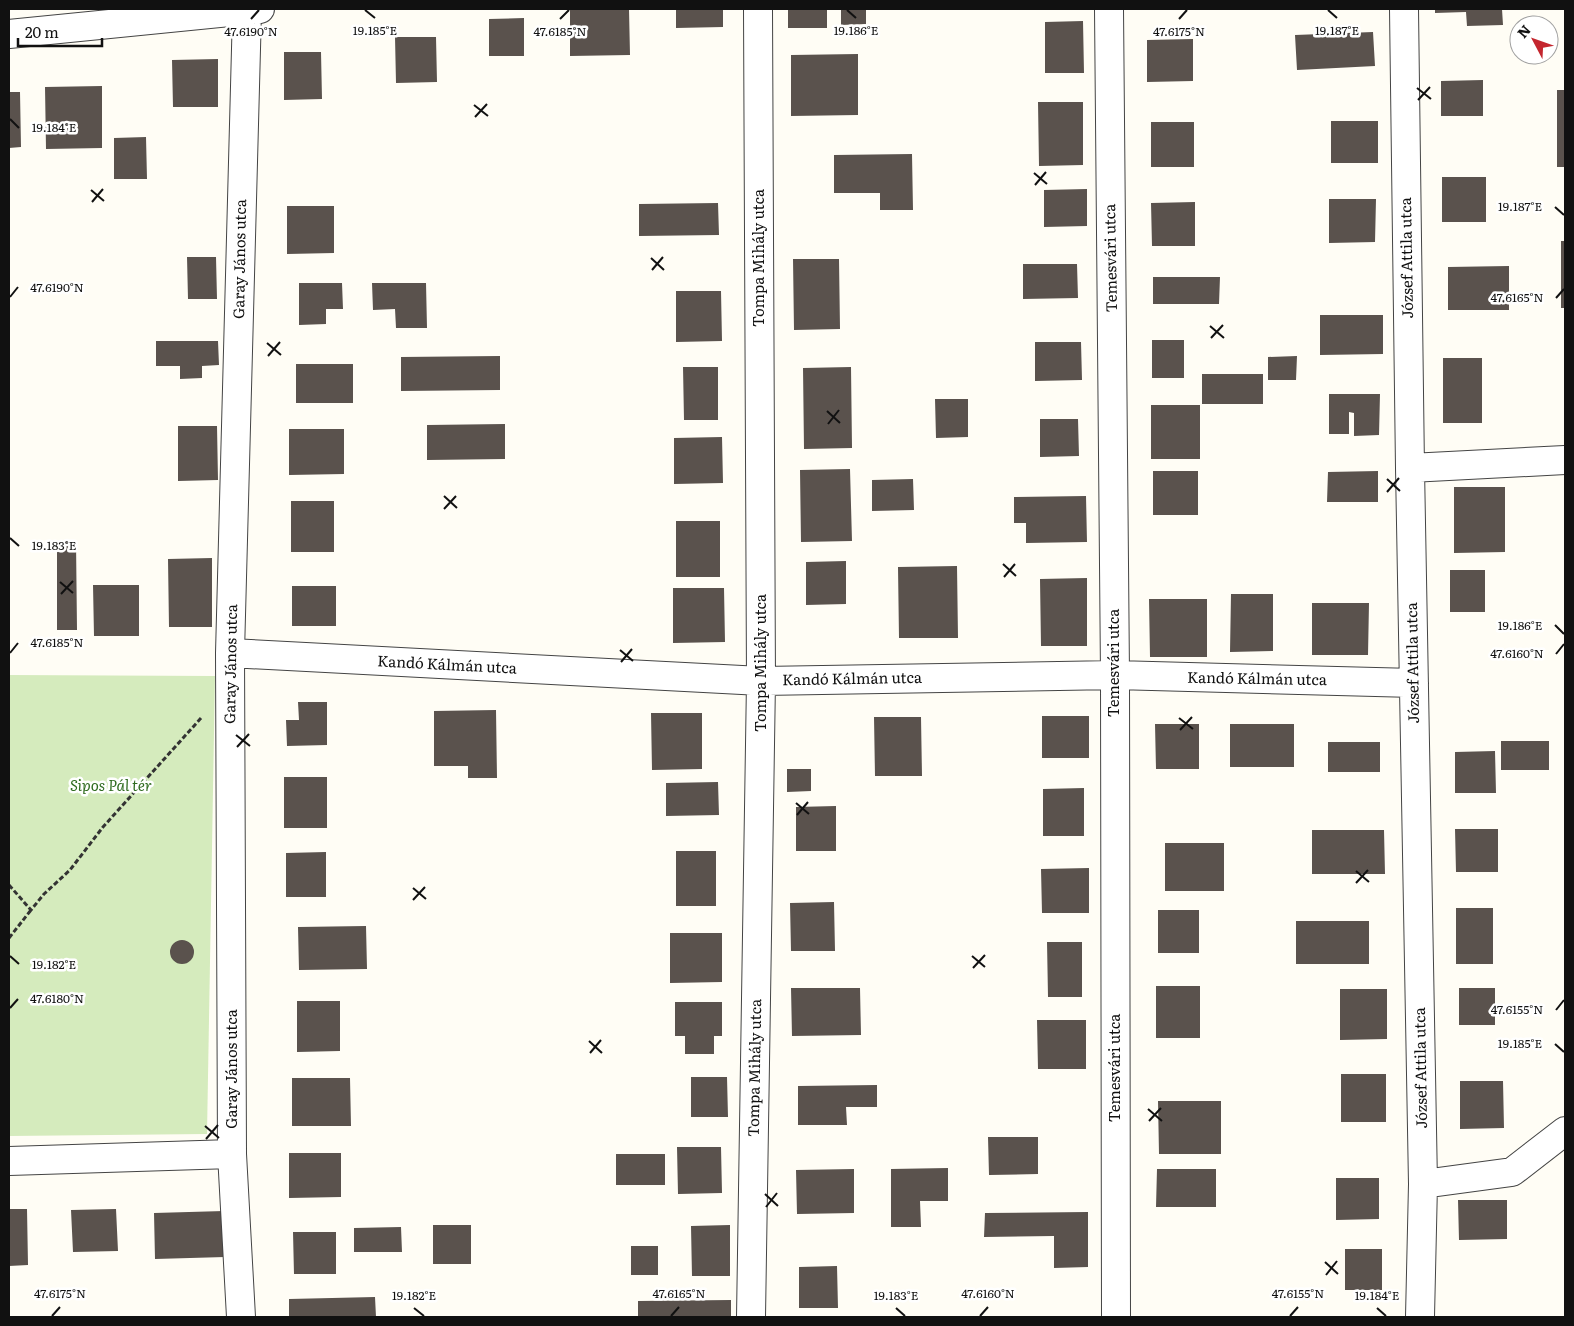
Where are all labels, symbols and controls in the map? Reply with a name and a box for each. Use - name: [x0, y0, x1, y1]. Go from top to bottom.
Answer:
- scale bar: [18, 15, 101, 47]
- north arrow: [1509, 15, 1559, 65]
- text: 20 m: [25, 20, 59, 43]
- text: N: [1512, 20, 1535, 42]
- text: 19.185°E: [353, 21, 398, 39]
- text: 19.186°E: [834, 21, 879, 39]
- text: 19.187°E: [1315, 21, 1359, 39]
- text: 47.6190°N: [224, 22, 278, 40]
- text: 47.6185°N: [533, 22, 587, 40]
- text: 47.6175°N: [1153, 22, 1205, 40]
- text: 19.184°E: [32, 118, 77, 136]
- street label: Tompa Mihály utca: [746, 188, 769, 327]
- street label: József Attila utca: [1393, 196, 1418, 319]
- text: 19.187°E: [1498, 197, 1542, 215]
- street label: Garay János utca: [226, 198, 251, 319]
- street label: Temesvári utca: [1097, 203, 1122, 313]
- text: 47.6190°N: [30, 278, 84, 296]
- text: 47.6165°N: [1491, 288, 1543, 306]
- text: 19.183°E: [32, 536, 77, 554]
- street label: Tompa Mihály utca: [748, 593, 771, 732]
- street label: József Attila utca: [1399, 601, 1424, 724]
- street label: Garay János utca: [217, 603, 242, 724]
- street label: Temesvári utca: [1101, 608, 1124, 717]
- text: 19.186°E: [1498, 616, 1543, 634]
- text: 47.6185°N: [30, 633, 84, 651]
- text: 47.6160°N: [1490, 644, 1544, 662]
- street label: Kandó Kálmán utca: [377, 648, 518, 679]
- street label: Kandó Kálmán utca: [782, 665, 923, 690]
- street label: Kandó Kálmán utca: [1187, 665, 1328, 690]
- park label: Sipos Pál tér: [70, 773, 152, 796]
- text: 19.182°E: [32, 955, 76, 973]
- text: 47.6180°N: [30, 989, 84, 1007]
- street label: Tompa Mihály utca: [741, 998, 766, 1137]
- text: 47.6155°N: [1491, 1000, 1543, 1018]
- street label: József Attila utca: [1407, 1006, 1432, 1129]
- street label: Garay János utca: [219, 1008, 242, 1129]
- street label: Temesvári utca: [1102, 1013, 1125, 1122]
- text: 19.185°E: [1498, 1034, 1543, 1052]
- text: 47.6175°N: [34, 1284, 86, 1302]
- text: 47.6165°N: [653, 1284, 705, 1302]
- text: 47.6160°N: [961, 1284, 1015, 1302]
- text: 47.6155°N: [1272, 1284, 1324, 1302]
- text: 19.182°E: [392, 1286, 436, 1304]
- text: 19.183°E: [874, 1286, 919, 1304]
- text: 19.184°E: [1355, 1286, 1400, 1304]

